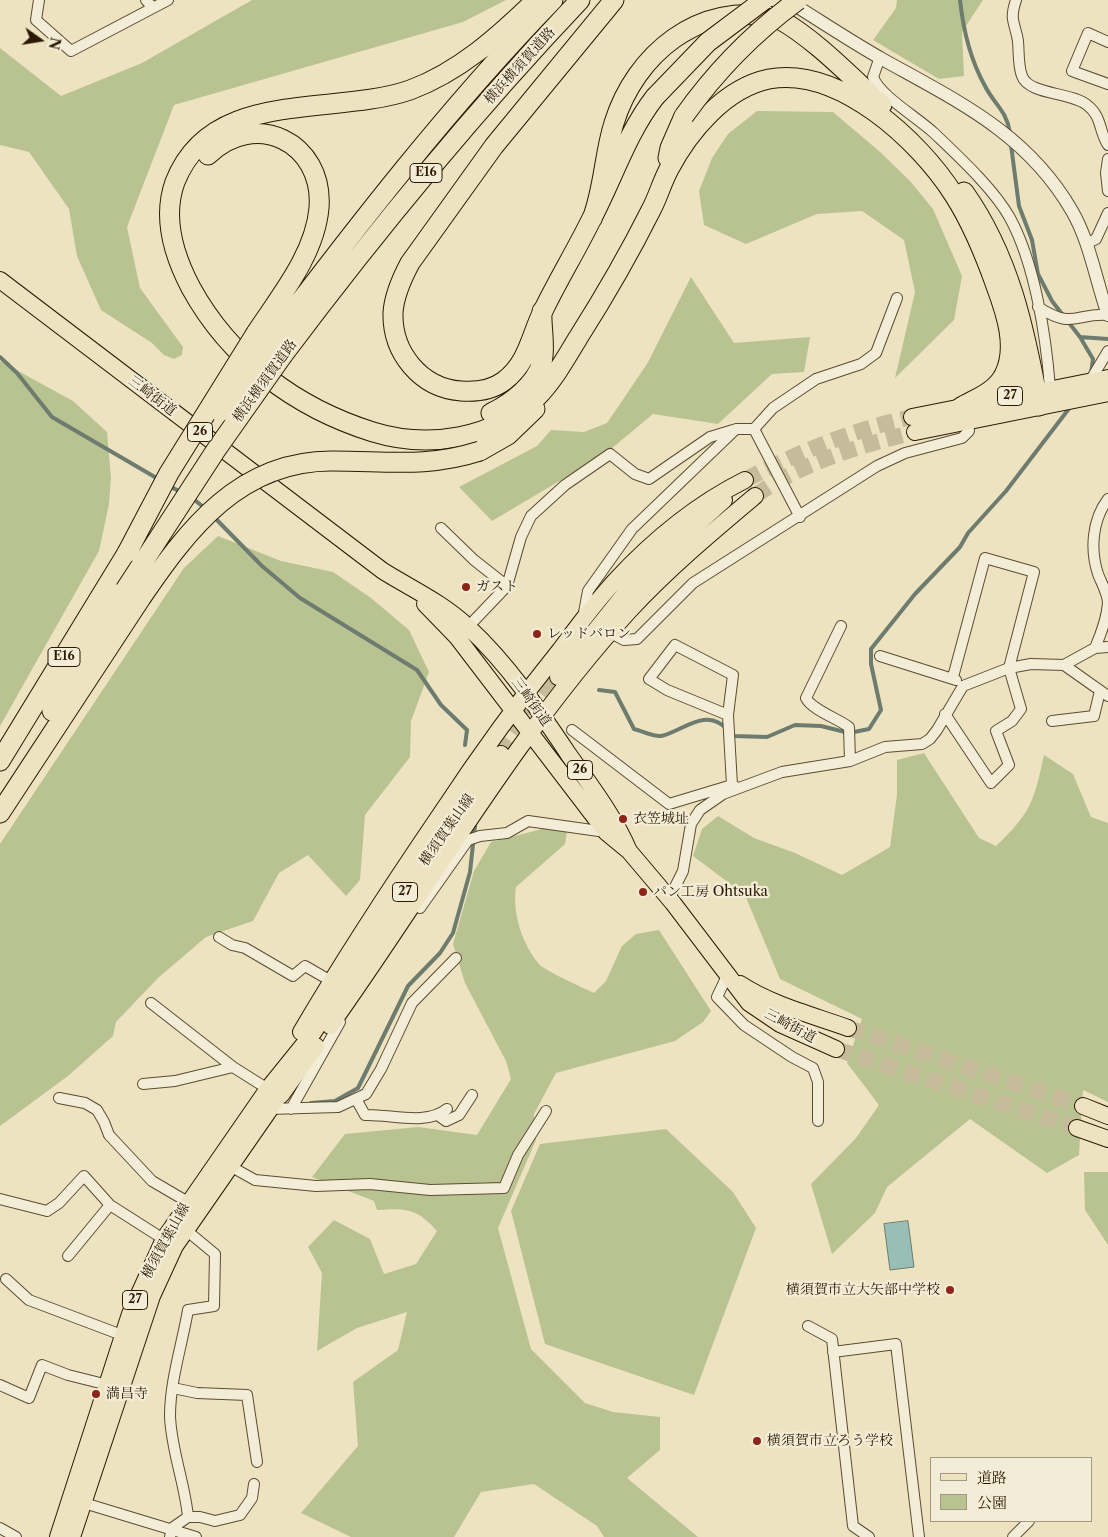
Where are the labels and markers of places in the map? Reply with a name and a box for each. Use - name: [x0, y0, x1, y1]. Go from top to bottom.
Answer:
- place label: ガスト: [476, 579, 518, 595]
- marker: ガスト: [460, 581, 472, 593]
- place label: レッドバロン: [547, 626, 631, 642]
- marker: レッドバロン: [531, 628, 543, 640]
- place label: 衣笠城址: [633, 811, 689, 827]
- marker: 衣笠城址: [617, 813, 629, 825]
- place label: パン工房 Ohtsuka: [653, 884, 768, 900]
- marker: パン工房 Ohtsuka: [637, 886, 649, 898]
- place label: 横須賀市立大矢部中学校: [786, 1282, 940, 1298]
- marker: 横須賀市立大矢部中学校: [944, 1284, 956, 1296]
- place label: 満昌寺: [106, 1386, 148, 1402]
- marker: 満昌寺: [90, 1388, 102, 1400]
- place label: 横須賀市立ろう学校: [767, 1433, 893, 1449]
- marker: 横須賀市立ろう学校: [751, 1435, 763, 1447]

